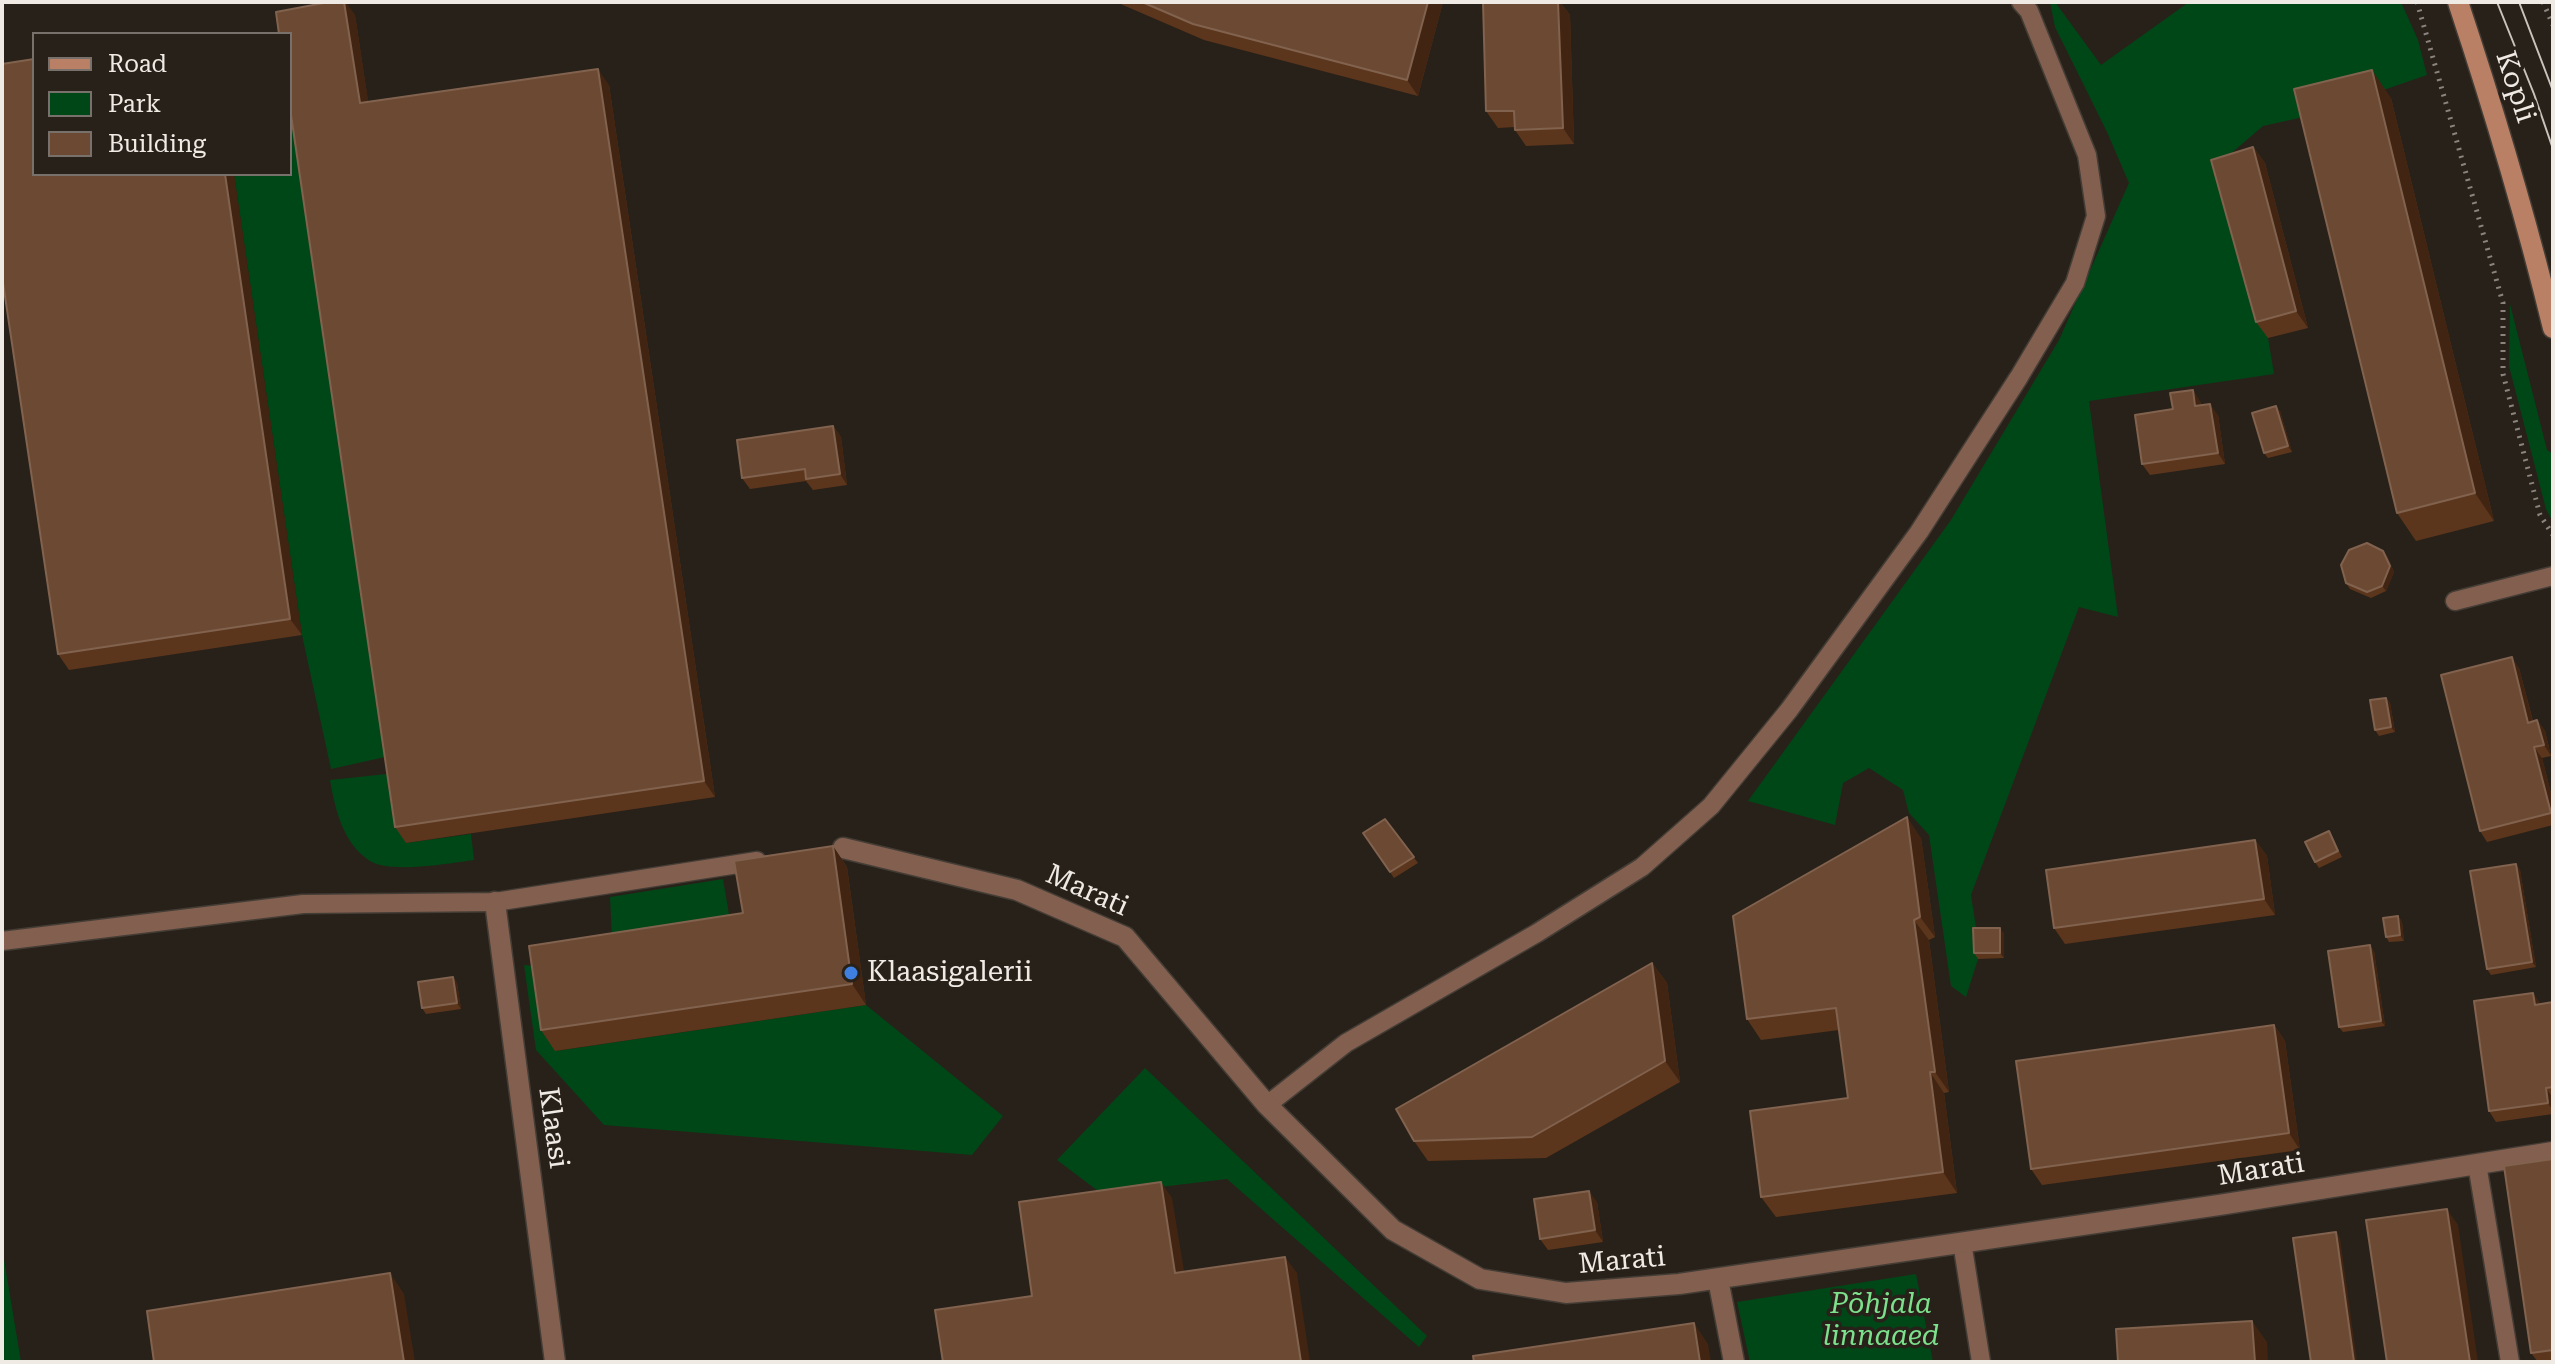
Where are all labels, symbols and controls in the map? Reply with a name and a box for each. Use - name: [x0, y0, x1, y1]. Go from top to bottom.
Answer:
- legend: [32, 32, 292, 176]
- street label: Kopli: [2488, 47, 2542, 127]
- text: Road: [108, 50, 167, 78]
- text: Park: [108, 90, 161, 118]
- text: Building: [108, 130, 206, 158]
- street label: Marati: [1040, 858, 1134, 924]
- place label: Klaasigalerii: [867, 956, 1032, 990]
- marker: Klaasigalerii: [842, 964, 860, 982]
- street label: Klaasi: [531, 1085, 575, 1171]
- street label: Marati: [2215, 1147, 2307, 1193]
- street label: Marati: [1577, 1240, 1667, 1282]
- park label: Põhjala linnaaed: [1823, 1288, 1939, 1354]

